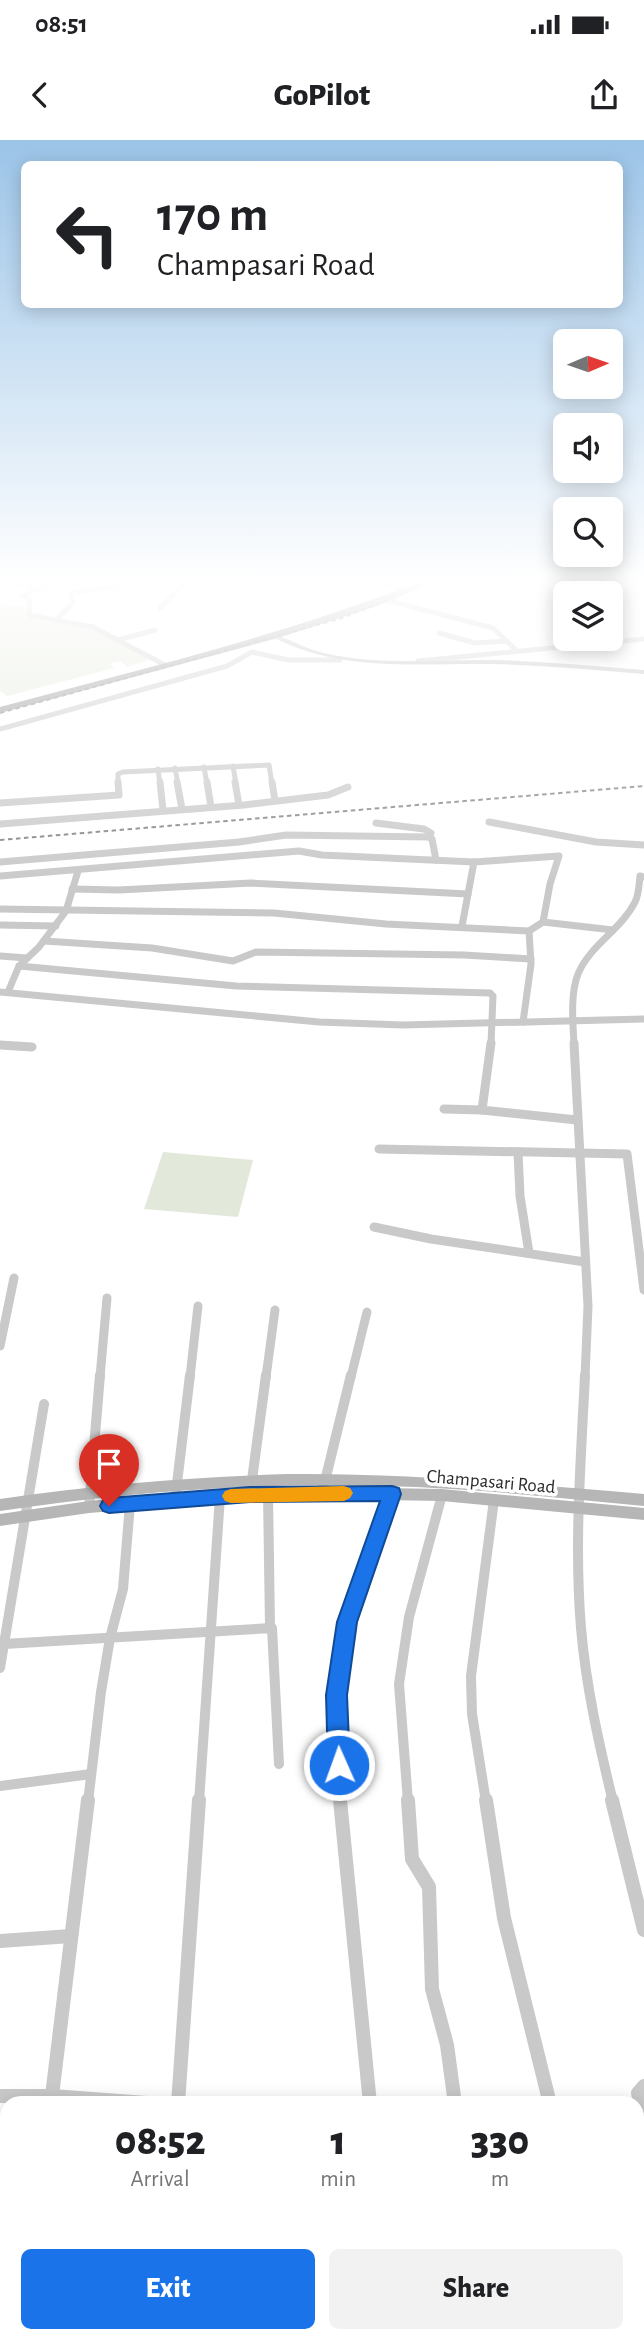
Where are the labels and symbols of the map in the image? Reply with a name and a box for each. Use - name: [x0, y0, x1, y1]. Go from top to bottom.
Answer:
- north arrow: [553, 329, 623, 399]
- pin: [79, 1434, 139, 1506]
- street label: Champasari Road: [426, 1467, 556, 1497]
- position arrow: [302, 1728, 376, 1802]

